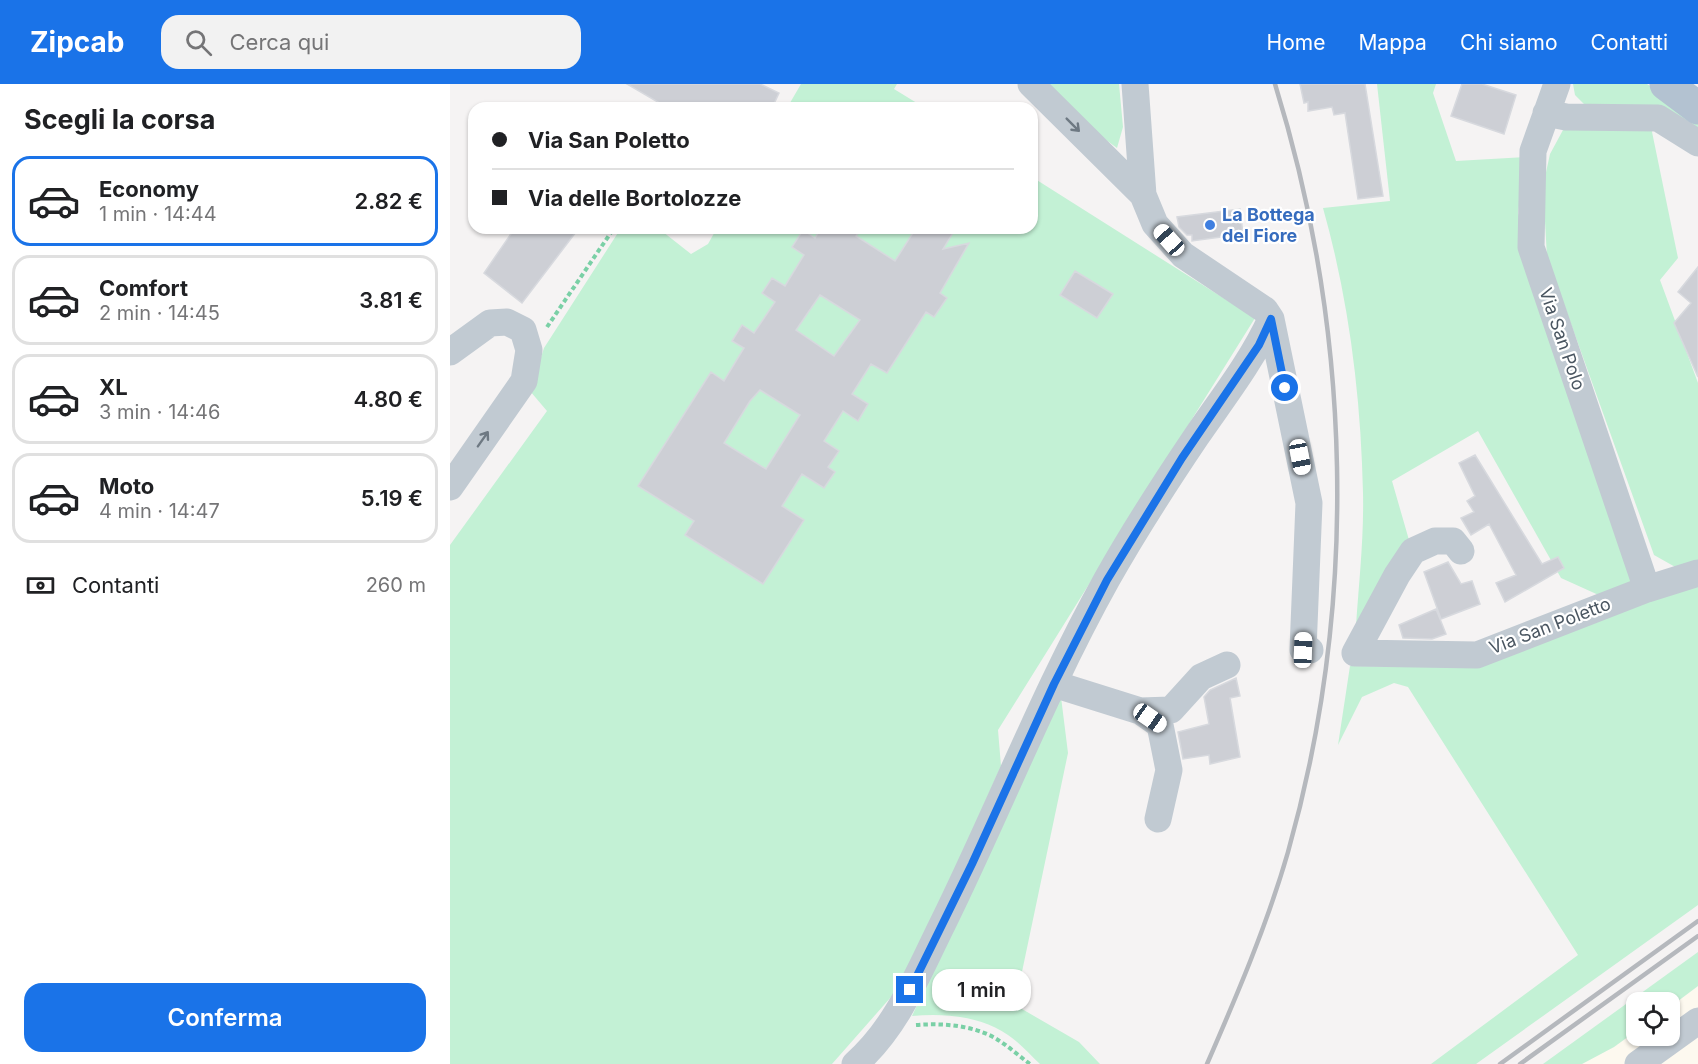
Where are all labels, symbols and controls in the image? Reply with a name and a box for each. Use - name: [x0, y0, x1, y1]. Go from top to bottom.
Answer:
- search box: [161, 15, 581, 69]
- text: Zipcab: [30, 25, 125, 59]
- icon: search: [182, 26, 215, 59]
- text: Cerca qui: [230, 29, 329, 55]
- text: Home: [1267, 30, 1325, 55]
- text: Mappa: [1358, 30, 1427, 55]
- text: Chi siamo: [1460, 30, 1558, 55]
- text: Contatti: [1591, 30, 1668, 55]
- text: Scegli la corsa: [24, 103, 215, 136]
- one-way arrow: [1065, 118, 1080, 133]
- text: Via San Poletto: [528, 127, 690, 153]
- icon: car: [27, 174, 81, 228]
- text: Economy: [99, 176, 199, 202]
- text: Via delle Bortolozze: [528, 185, 741, 211]
- text: 2.82 €: [355, 188, 423, 214]
- text: 1 min · 14:44: [99, 202, 217, 226]
- place label: La Bottega del Fiore: [1222, 204, 1315, 246]
- marker: La Bottega del Fiore: [1203, 218, 1217, 232]
- car: [1150, 221, 1188, 259]
- icon: car: [27, 273, 81, 327]
- text: Comfort: [99, 275, 188, 301]
- street label: Via San Polo: [1535, 285, 1590, 393]
- text: 3.81 €: [359, 287, 423, 313]
- text: 2 min · 14:45: [99, 301, 220, 325]
- icon: car: [27, 372, 81, 426]
- text: XL: [99, 374, 128, 400]
- route start: [1271, 374, 1298, 401]
- text: 4.80 €: [354, 386, 423, 412]
- text: 3 min · 14:46: [99, 400, 220, 424]
- one-way arrow: [477, 431, 489, 447]
- car: [1288, 438, 1312, 476]
- icon: car: [27, 471, 81, 525]
- text: Moto: [99, 473, 154, 499]
- text: 5.19 €: [361, 485, 423, 511]
- text: 4 min · 14:47: [99, 499, 220, 523]
- icon: cash: [24, 569, 57, 602]
- text: Contanti: [72, 572, 159, 598]
- text: 260 m: [366, 573, 426, 597]
- street label: Via San Poletto: [1486, 593, 1613, 658]
- car: [1293, 632, 1313, 668]
- car: [1130, 700, 1170, 736]
- callout: 1 min: [931, 969, 1030, 1011]
- route end: [896, 976, 923, 1003]
- text: 1 min: [957, 978, 1006, 1002]
- button: Conferma: [24, 983, 426, 1052]
- map controls: [1626, 992, 1680, 1046]
- button: locate: [1626, 992, 1680, 1046]

